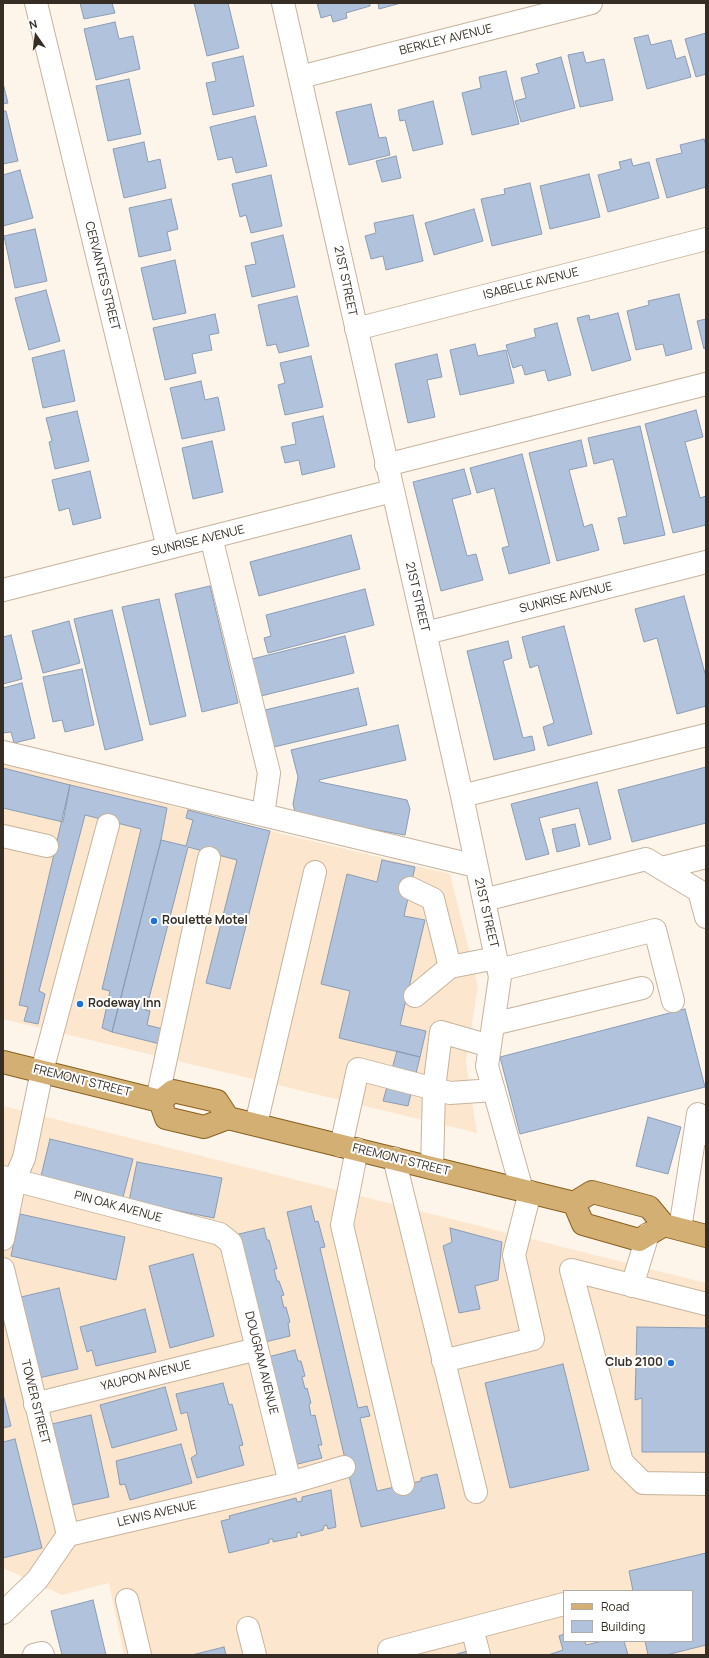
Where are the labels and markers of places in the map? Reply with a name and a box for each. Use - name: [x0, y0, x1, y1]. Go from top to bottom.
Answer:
- place label: Roulette Motel: [162, 914, 248, 928]
- marker: Roulette Motel: [149, 916, 159, 926]
- place label: Rodeway Inn: [88, 997, 161, 1011]
- marker: Rodeway Inn: [75, 999, 85, 1009]
- place label: Club 2100: [605, 1356, 663, 1370]
- marker: Club 2100: [666, 1358, 676, 1368]

